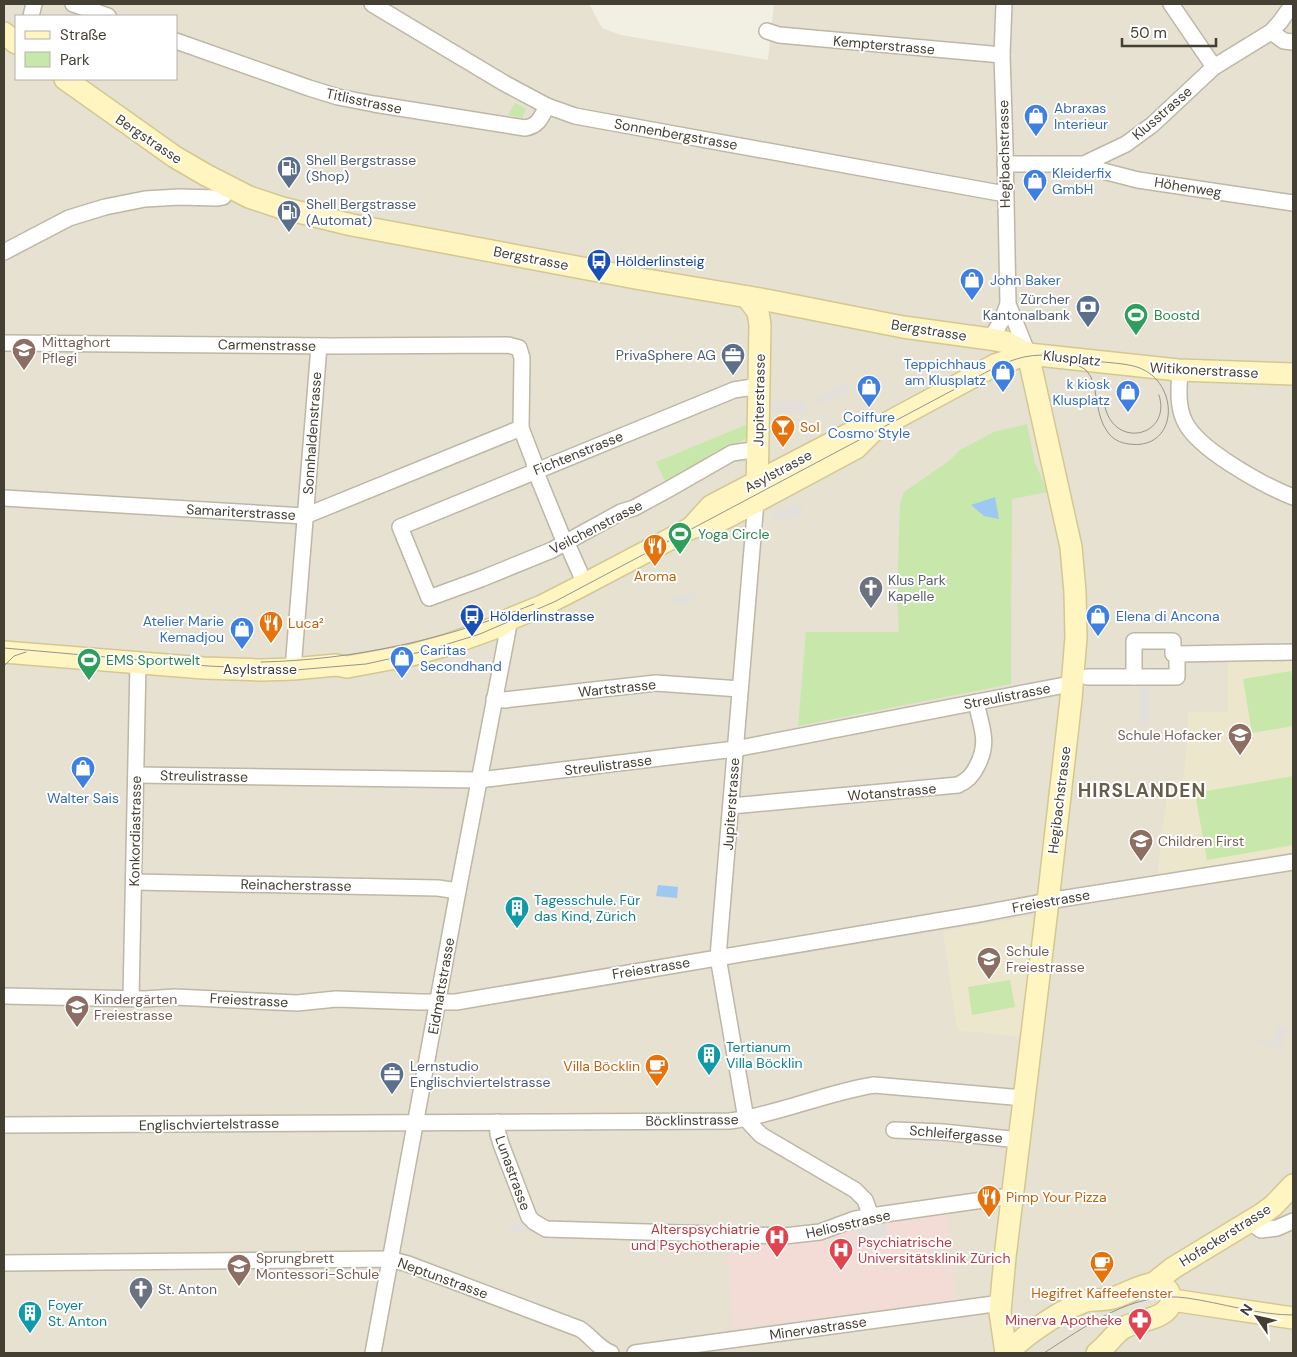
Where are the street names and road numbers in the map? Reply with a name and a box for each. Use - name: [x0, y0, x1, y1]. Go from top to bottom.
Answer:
- street label: Kempterstrasse: [832, 32, 936, 58]
- street label: Klusstrasse: [1128, 82, 1196, 144]
- street label: Titlisstrasse: [324, 84, 404, 118]
- street label: Hegibachstrasse: [994, 100, 1014, 208]
- street label: Bergstrasse: [112, 110, 186, 168]
- street label: Sonnenbergstrasse: [613, 114, 739, 154]
- street label: Höhenweg: [1153, 173, 1223, 201]
- street label: Bergstrasse: [492, 242, 570, 274]
- street label: Bergstrasse: [890, 315, 968, 345]
- street label: Carmenstrasse: [218, 335, 316, 355]
- street label: Klusplatz: [1042, 346, 1102, 370]
- street label: Jupiterstrasse: [749, 354, 769, 446]
- street label: Witikonerstrasse: [1149, 358, 1259, 382]
- street label: Sonnhaldenstrasse: [299, 371, 325, 495]
- street label: Fichtenstrasse: [530, 427, 626, 479]
- street label: Asylstrasse: [741, 446, 815, 496]
- street label: Veilchenstrasse: [546, 496, 646, 558]
- street label: Samariterstrasse: [186, 500, 296, 524]
- street label: Asylstrasse: [223, 660, 297, 678]
- street label: Wartstrasse: [577, 675, 657, 701]
- street label: Streulistrasse: [962, 679, 1052, 713]
- street label: Hegibachstrasse: [1043, 745, 1075, 855]
- street label: Streulistrasse: [563, 751, 653, 779]
- street label: Jupiterstrasse: [719, 757, 743, 851]
- street label: Streulistrasse: [160, 766, 248, 786]
- street label: Konkordiastrasse: [125, 776, 145, 886]
- street label: Wotanstrasse: [847, 779, 937, 805]
- street label: Reinacherstrasse: [240, 875, 352, 895]
- street label: Freiestrasse: [1011, 885, 1091, 917]
- street label: Eidmattstrasse: [424, 936, 458, 1036]
- street label: Freiestrasse: [611, 953, 691, 983]
- street label: Freiestrasse: [209, 989, 289, 1011]
- street label: Böcklinstrasse: [645, 1110, 739, 1130]
- street label: Englischviertelstrasse: [139, 1114, 279, 1134]
- street label: Schleifergasse: [909, 1121, 1003, 1147]
- street label: Lunastrasse: [491, 1133, 535, 1213]
- street label: Hofackerstrasse: [1176, 1200, 1274, 1270]
- street label: Heliosstrasse: [804, 1206, 892, 1242]
- street label: Neptunstrasse: [395, 1253, 491, 1303]
- street label: Minervastrasse: [768, 1312, 868, 1344]

